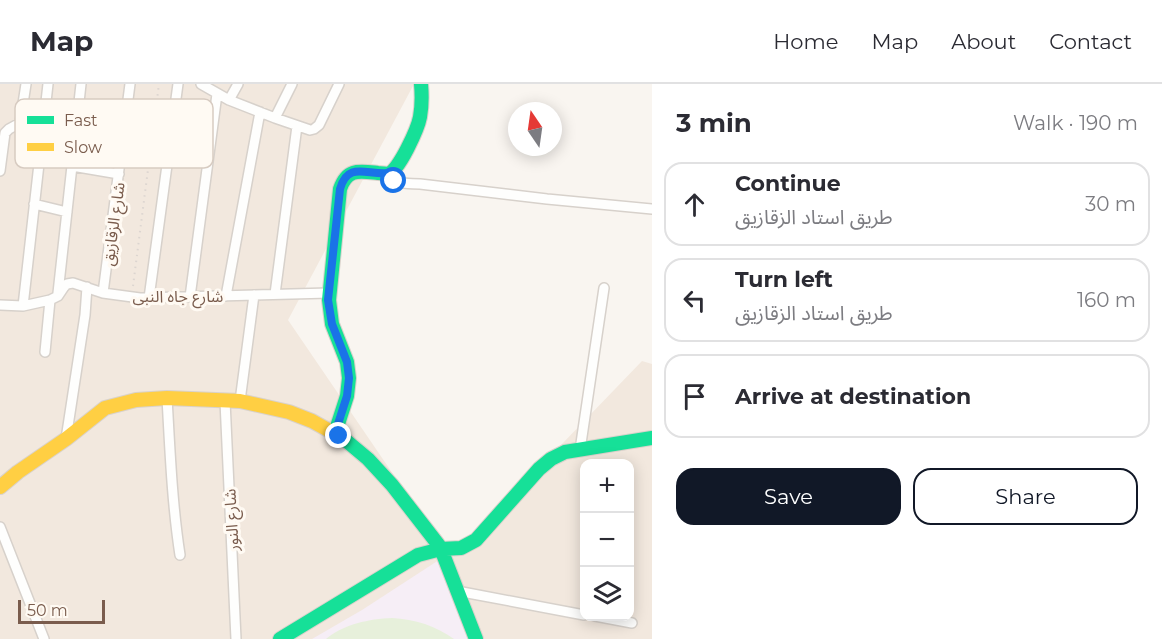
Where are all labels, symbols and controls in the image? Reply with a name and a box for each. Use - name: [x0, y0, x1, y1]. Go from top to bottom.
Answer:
- text: Map: [30, 24, 93, 58]
- text: Home: [773, 29, 838, 54]
- text: Map: [871, 29, 918, 54]
- text: About: [951, 29, 1016, 54]
- text: Contact: [1049, 29, 1132, 54]
- legend: [15, 99, 213, 168]
- north arrow: [508, 102, 562, 156]
- text: 3 min: [676, 107, 752, 139]
- text: Fast: [64, 111, 98, 130]
- text: Walk · 190 m: [1013, 111, 1138, 135]
- text: Slow: [64, 138, 102, 157]
- route start: [380, 167, 406, 193]
- text: Continue: [735, 170, 841, 197]
- street label: شارع الزقازيق: [98, 181, 132, 267]
- icon: ahead: [678, 188, 711, 221]
- text: 30 m: [1085, 192, 1136, 216]
- text: طريق استاد الزقازيق: [735, 205, 893, 229]
- text: Turn left: [735, 266, 833, 293]
- icon: left: [678, 284, 711, 317]
- street label: شارع جاه النبى: [133, 287, 223, 309]
- text: 160 m: [1077, 288, 1136, 312]
- text: طريق استاد الزقازيق: [735, 301, 893, 325]
- icon: arrive: [678, 380, 711, 413]
- text: Arrive at destination: [735, 383, 971, 410]
- route end: [325, 422, 351, 448]
- map controls: [580, 459, 634, 621]
- button: +: [580, 459, 634, 513]
- button: Save: [676, 468, 901, 525]
- button: Share: [913, 468, 1138, 525]
- street label: شارع النور: [220, 488, 246, 553]
- button: −: [580, 513, 634, 567]
- button: layers: [580, 567, 634, 621]
- scale bar: [18, 597, 105, 624]
- text: 50 m: [27, 601, 68, 620]

